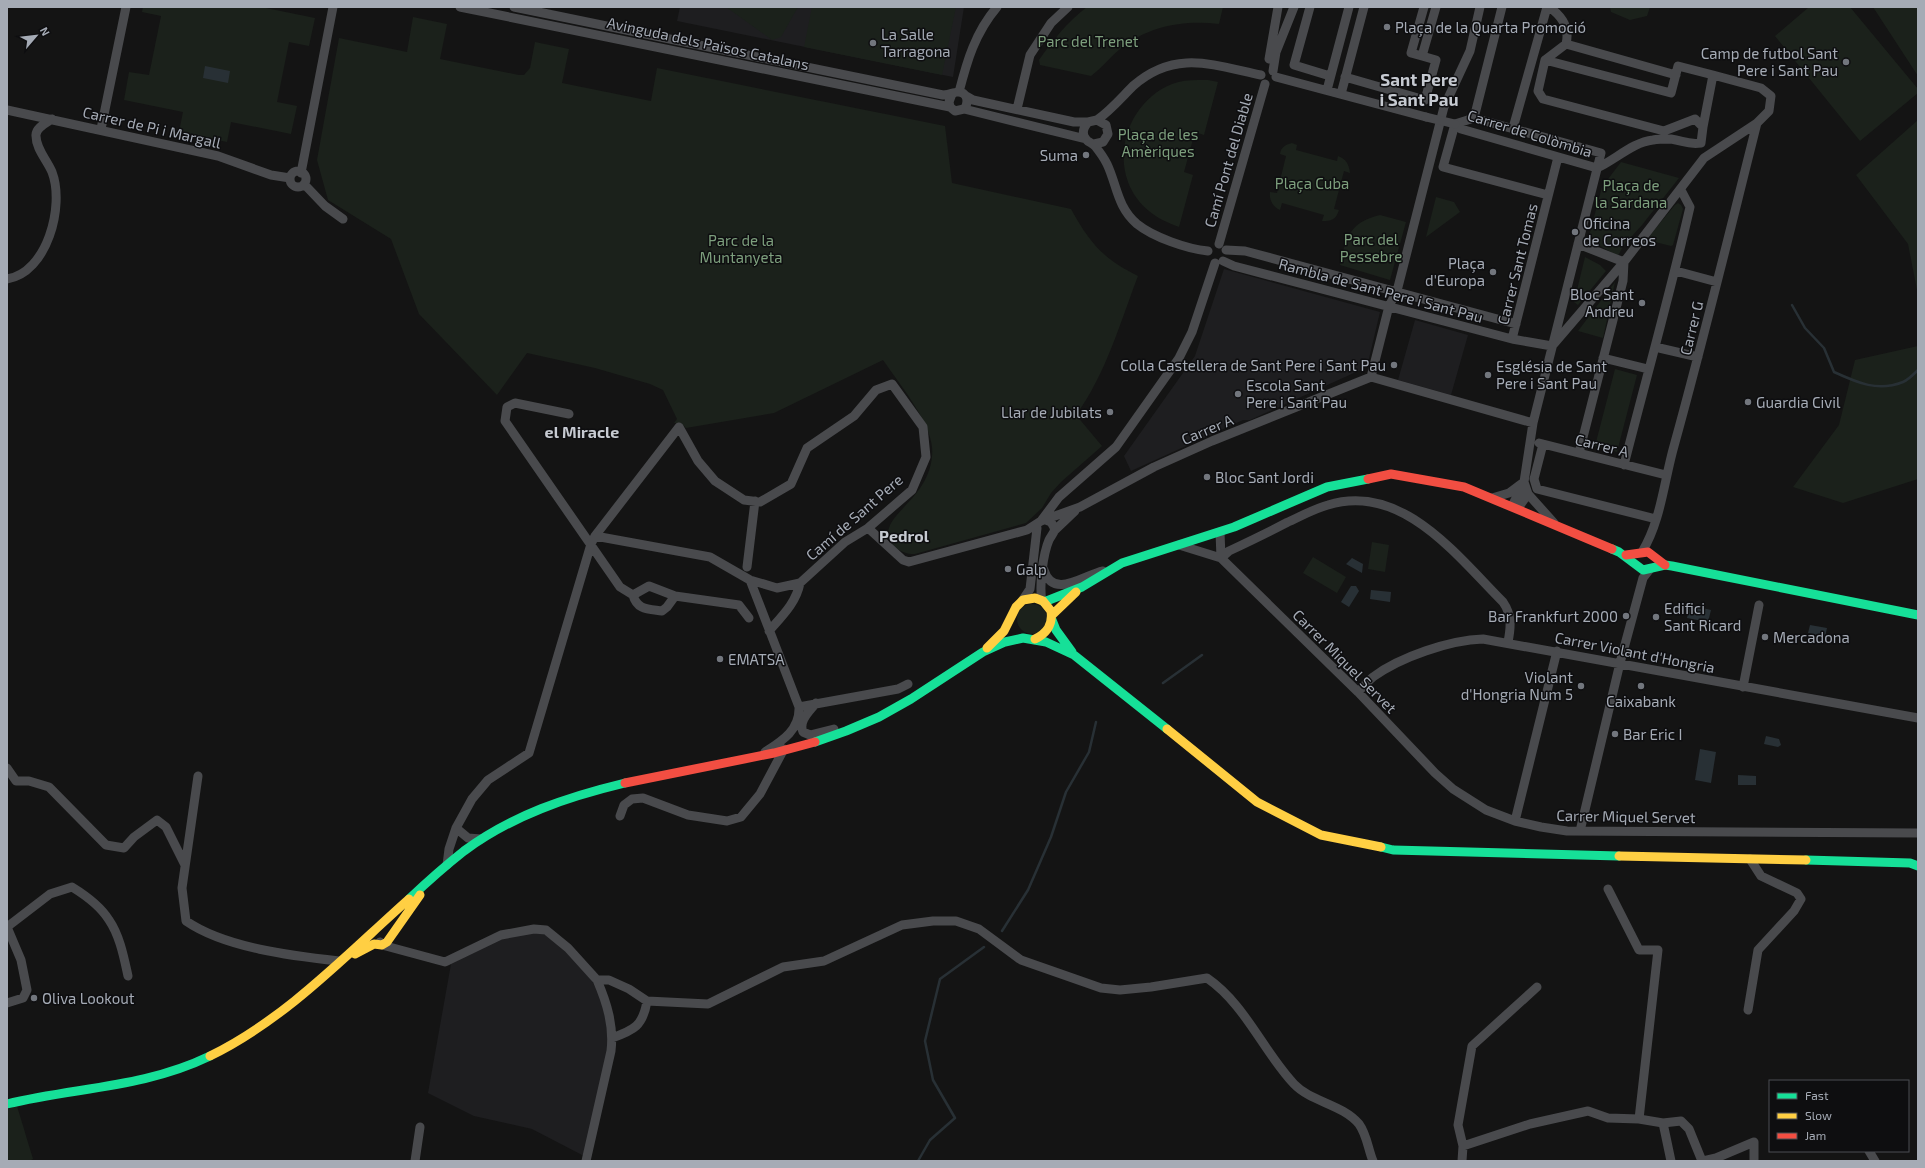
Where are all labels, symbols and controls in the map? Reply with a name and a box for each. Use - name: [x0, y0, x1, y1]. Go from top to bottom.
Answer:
- street label: Avinguda dels Països Catalans: [605, 13, 811, 73]
- north arrow: [16, 16, 56, 56]
- place label: Plaça de la Quarta Promoció: [1395, 18, 1586, 37]
- marker: Plaça de la Quarta Promoció: [1382, 22, 1392, 32]
- text: N: [38, 25, 53, 38]
- place label: La Salle Tarragona: [881, 25, 951, 60]
- park label: Parc del Trenet: [1038, 32, 1139, 50]
- marker: La Salle Tarragona: [868, 38, 878, 48]
- place label: Camp de futbol Sant Pere i Sant Pau: [1701, 44, 1838, 79]
- marker: Camp de futbol Sant Pere i Sant Pau: [1841, 57, 1851, 67]
- district label: Sant Pere i Sant Pau: [1379, 69, 1459, 109]
- street label: Camí Pont del Diable: [1200, 91, 1256, 229]
- street label: Carrer de Pi i Margall: [81, 102, 223, 152]
- street label: Carrer de Colòmbia: [1465, 105, 1595, 161]
- park label: Plaça de les Amèriques: [1118, 125, 1198, 160]
- place label: Suma: [1040, 146, 1078, 164]
- marker: Suma: [1081, 150, 1091, 160]
- park label: Plaça Cuba: [1275, 174, 1349, 193]
- park label: Plaça de la Sardana: [1595, 176, 1667, 211]
- street label: Carrer Sant Tomas: [1493, 201, 1541, 327]
- place label: Oficina de Correos: [1583, 214, 1656, 249]
- marker: Oficina de Correos: [1570, 227, 1580, 237]
- park label: Parc del Pessebre: [1340, 230, 1402, 265]
- park label: Parc de la Muntanyeta: [700, 231, 782, 266]
- street label: Rambla de Sant Pere i Sant Pau: [1277, 254, 1485, 326]
- place label: Plaça d'Europa: [1425, 254, 1485, 289]
- marker: Plaça d'Europa: [1488, 267, 1498, 277]
- place label: Bloc Sant Andreu: [1570, 285, 1634, 320]
- marker: Bloc Sant Andreu: [1637, 298, 1647, 308]
- street label: Carrer G: [1676, 299, 1706, 357]
- place label: Colla Castellera de Sant Pere i Sant Pau: [1120, 356, 1386, 374]
- place label: Església de Sant Pere i Sant Pau: [1496, 357, 1607, 392]
- marker: Colla Castellera de Sant Pere i Sant Pau: [1389, 360, 1399, 370]
- marker: Església de Sant Pere i Sant Pau: [1483, 370, 1493, 380]
- place label: Escola Sant Pere i Sant Pau: [1246, 376, 1347, 411]
- marker: Escola Sant Pere i Sant Pau: [1233, 389, 1243, 399]
- place label: Guardia Civil: [1756, 393, 1841, 411]
- marker: Guardia Civil: [1743, 397, 1753, 407]
- place label: Llar de Jubilats: [1001, 403, 1102, 421]
- marker: Llar de Jubilats: [1105, 407, 1115, 417]
- street label: Carrer A: [1178, 410, 1236, 448]
- district label: el Miracle: [545, 422, 619, 441]
- street label: Carrer A: [1573, 430, 1631, 461]
- place label: Bloc Sant Jordi: [1215, 468, 1314, 486]
- street label: Camí de Sant Pere: [802, 470, 906, 564]
- marker: Bloc Sant Jordi: [1202, 472, 1212, 482]
- district label: Pedrol: [879, 526, 930, 545]
- place label: Galp: [1016, 560, 1047, 578]
- marker: Galp: [1003, 564, 1013, 574]
- place label: Edifici Sant Ricard: [1664, 599, 1741, 634]
- street label: Carrer Miquel Servet: [1289, 605, 1401, 717]
- place label: Bar Frankfurt 2000: [1488, 607, 1618, 625]
- marker: Bar Frankfurt 2000: [1621, 611, 1631, 621]
- marker: Edifici Sant Ricard: [1651, 612, 1661, 622]
- street label: Carrer Violant d'Hongria: [1554, 628, 1716, 676]
- place label: Mercadona: [1773, 628, 1850, 646]
- marker: Mercadona: [1760, 632, 1770, 642]
- place label: EMATSA: [728, 650, 785, 668]
- marker: EMATSA: [715, 654, 725, 664]
- place label: Violant d'Hongria Num 5: [1461, 668, 1573, 703]
- marker: Violant d'Hongria Num 5: [1576, 681, 1586, 691]
- marker: Caixabank: [1636, 681, 1646, 691]
- place label: Caixabank: [1606, 692, 1676, 710]
- place label: Bar Eric I: [1623, 725, 1682, 743]
- marker: Bar Eric I: [1610, 729, 1620, 739]
- street label: Carrer Miquel Servet: [1556, 806, 1696, 826]
- place label: Oliva Lookout: [42, 989, 135, 1007]
- marker: Oliva Lookout: [29, 993, 39, 1003]
- legend: [1769, 1080, 1909, 1152]
- text: Fast: [1805, 1088, 1829, 1102]
- text: Slow: [1805, 1108, 1832, 1122]
- text: Jam: [1805, 1128, 1826, 1142]

